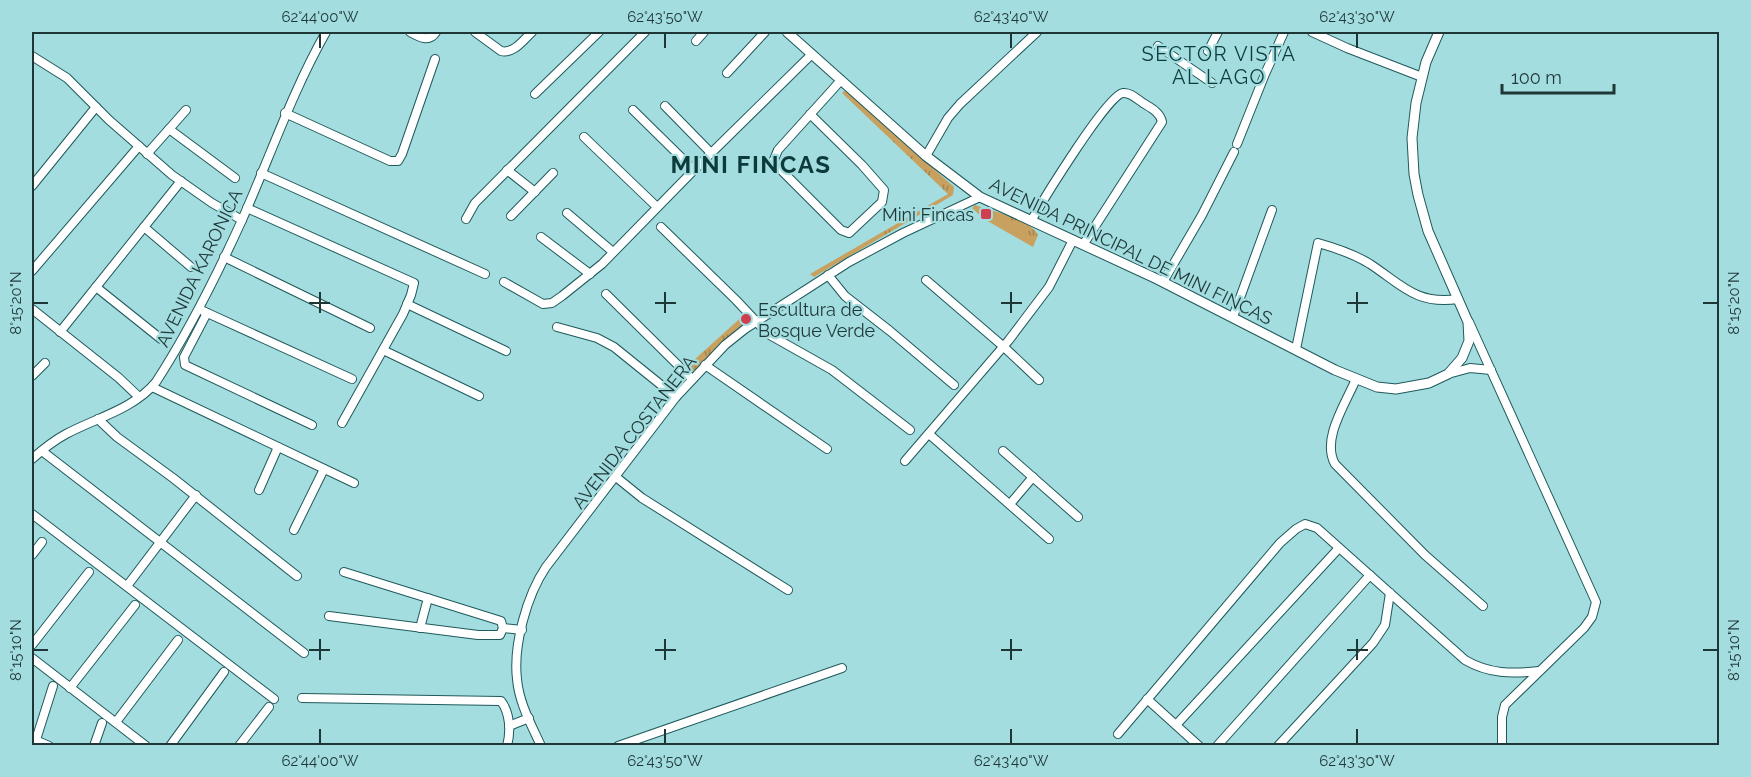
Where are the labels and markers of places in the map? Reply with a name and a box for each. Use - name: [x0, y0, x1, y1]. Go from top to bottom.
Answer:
- place label: Mini Fincas: [882, 204, 974, 225]
- marker: Mini Fincas: [979, 207, 993, 221]
- place label: Escultura de Bosque Verde: [758, 299, 876, 341]
- marker: Escultura de Bosque Verde: [739, 312, 753, 326]

